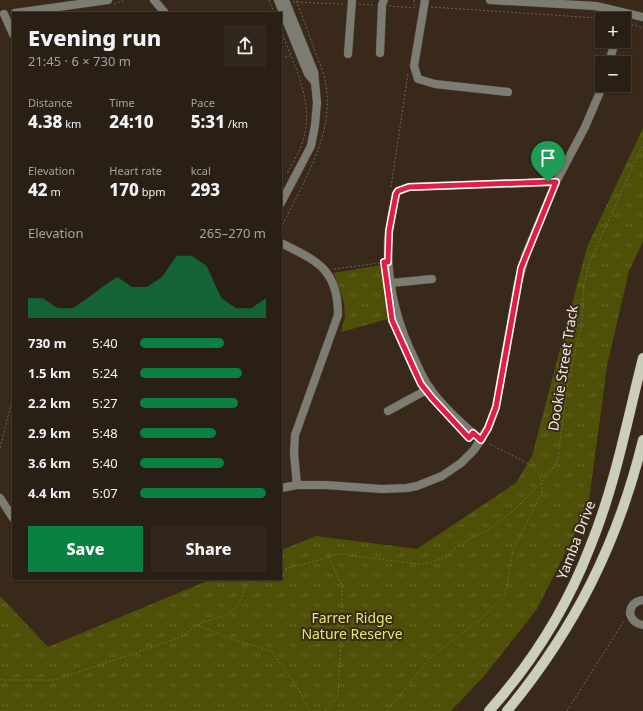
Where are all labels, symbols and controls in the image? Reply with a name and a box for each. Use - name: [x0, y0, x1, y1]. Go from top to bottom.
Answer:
- map controls: [595, 12, 631, 92]
- button: +: [595, 12, 631, 48]
- text: Evening run: [28, 22, 161, 52]
- button: share: [224, 25, 266, 67]
- text: 21:45 · 6 × 730 m: [28, 52, 131, 70]
- button: −: [595, 56, 631, 92]
- text: Distance: [28, 95, 73, 110]
- text: Time: [109, 95, 135, 110]
- text: Pace: [191, 95, 215, 110]
- text: 4.38: [28, 110, 62, 133]
- text: 24:10: [109, 110, 153, 133]
- text: 5:31: [191, 110, 225, 133]
- text: km: [62, 116, 81, 131]
- text: /km: [225, 116, 248, 131]
- pin: [531, 141, 565, 182]
- icon: arrive: [537, 147, 559, 169]
- text: Elevation: [28, 163, 75, 178]
- text: Heart rate: [109, 163, 162, 178]
- text: kcal: [191, 163, 211, 178]
- text: 42: [28, 178, 48, 201]
- text: 170: [109, 178, 139, 201]
- text: 293: [191, 178, 220, 201]
- text: m: [48, 184, 61, 199]
- text: bpm: [139, 184, 166, 199]
- text: Elevation: [28, 224, 84, 242]
- text: 265–270 m: [199, 224, 266, 242]
- street label: Dookie Street Track: [543, 303, 582, 432]
- text: 730 m: [28, 334, 66, 352]
- text: 5:40: [92, 334, 118, 352]
- text: 1.5 km: [28, 364, 71, 382]
- text: 5:24: [92, 364, 118, 382]
- text: 2.2 km: [28, 394, 71, 412]
- text: 5:27: [92, 394, 118, 412]
- text: 2.9 km: [28, 424, 71, 442]
- text: 5:48: [92, 424, 118, 442]
- text: 3.6 km: [28, 454, 71, 472]
- text: 5:40: [92, 454, 118, 472]
- text: 4.4 km: [28, 484, 71, 502]
- text: 5:07: [92, 484, 118, 502]
- street label: Yamba Drive: [552, 498, 599, 582]
- button: Save: [28, 526, 143, 572]
- button: Share: [151, 526, 266, 572]
- park label: Farrer Ridge Nature Reserve: [301, 608, 403, 643]

